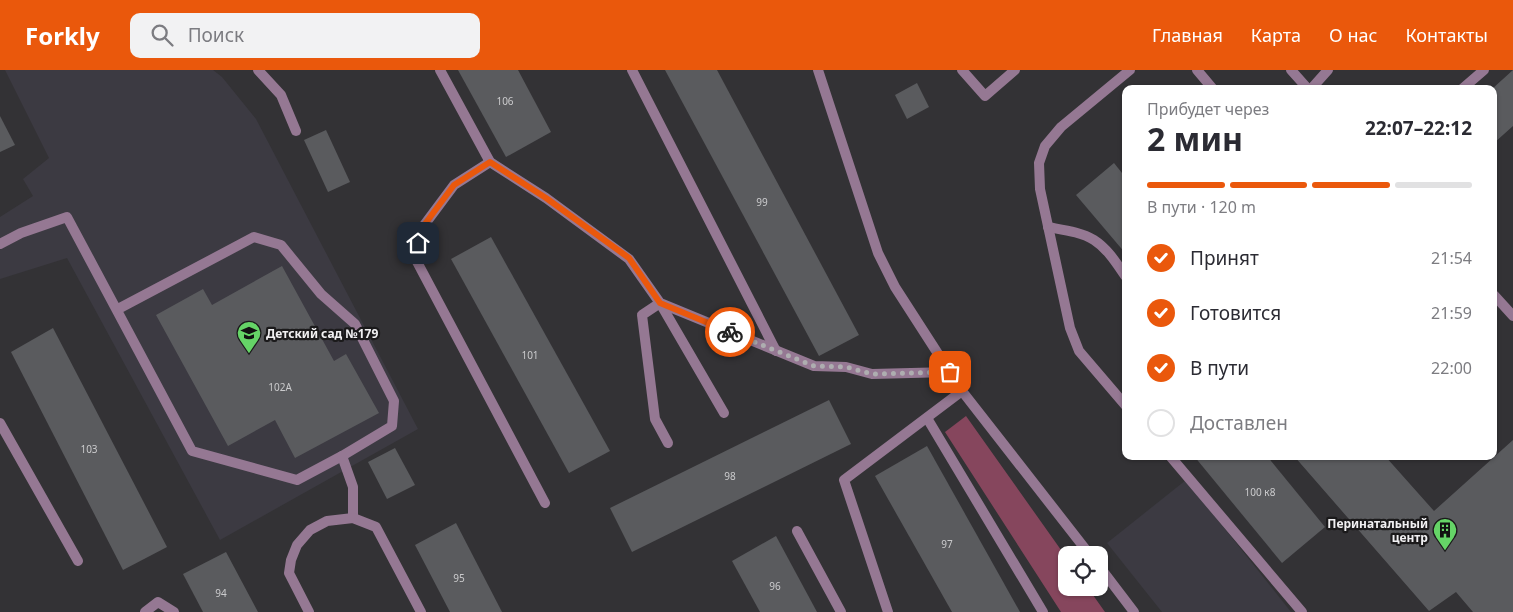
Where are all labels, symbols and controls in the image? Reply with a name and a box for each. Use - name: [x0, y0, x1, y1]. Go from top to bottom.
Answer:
- search box: [130, 13, 480, 58]
- text: Forkly: [25, 19, 100, 52]
- icon: search: [148, 21, 176, 49]
- text: Поиск: [188, 22, 244, 48]
- text: Главная: [1152, 23, 1223, 47]
- text: Карта: [1251, 23, 1301, 47]
- text: О нас: [1329, 23, 1377, 47]
- text: Контакты: [1405, 23, 1488, 47]
- house number: 106: [496, 94, 514, 108]
- text: Прибудет через: [1147, 98, 1269, 120]
- text: 22:07–22:12: [1365, 115, 1472, 141]
- text: 2 мин: [1147, 117, 1243, 160]
- house number: 99: [756, 195, 768, 209]
- text: В пути · 120 m: [1147, 196, 1256, 218]
- pin: [397, 222, 439, 264]
- icon: home: [404, 229, 432, 257]
- icon: check: [1147, 244, 1175, 272]
- text: Принят: [1190, 245, 1259, 271]
- text: 21:54: [1431, 247, 1472, 269]
- icon: check: [1147, 299, 1175, 327]
- text: Готовится: [1190, 300, 1281, 326]
- text: 21:59: [1431, 302, 1472, 324]
- courier: [705, 307, 755, 357]
- icon: bike: [716, 318, 744, 346]
- school or university icon: Детский сад №179: [236, 320, 262, 354]
- place label: Детский сад №179: [266, 325, 378, 342]
- house number: 101: [521, 348, 539, 362]
- pin: [929, 351, 971, 393]
- icon: check: [1147, 354, 1175, 382]
- text: В пути: [1190, 355, 1249, 381]
- text: 22:00: [1431, 357, 1472, 379]
- icon: bag: [936, 358, 964, 386]
- house number: 102А: [268, 380, 292, 394]
- text: Доставлен: [1190, 410, 1288, 436]
- house number: 103: [80, 442, 98, 456]
- house number: 98: [724, 469, 736, 483]
- house number: 100 к8: [1245, 485, 1276, 499]
- place label: Перинатальный центр: [1327, 515, 1428, 546]
- building icon: Перинатальный центр: [1432, 517, 1458, 551]
- house number: 97: [941, 537, 953, 551]
- map controls: [1058, 546, 1108, 596]
- button: locate: [1058, 546, 1108, 596]
- house number: 95: [453, 571, 465, 585]
- house number: 96: [769, 579, 781, 593]
- house number: 94: [215, 586, 227, 600]

